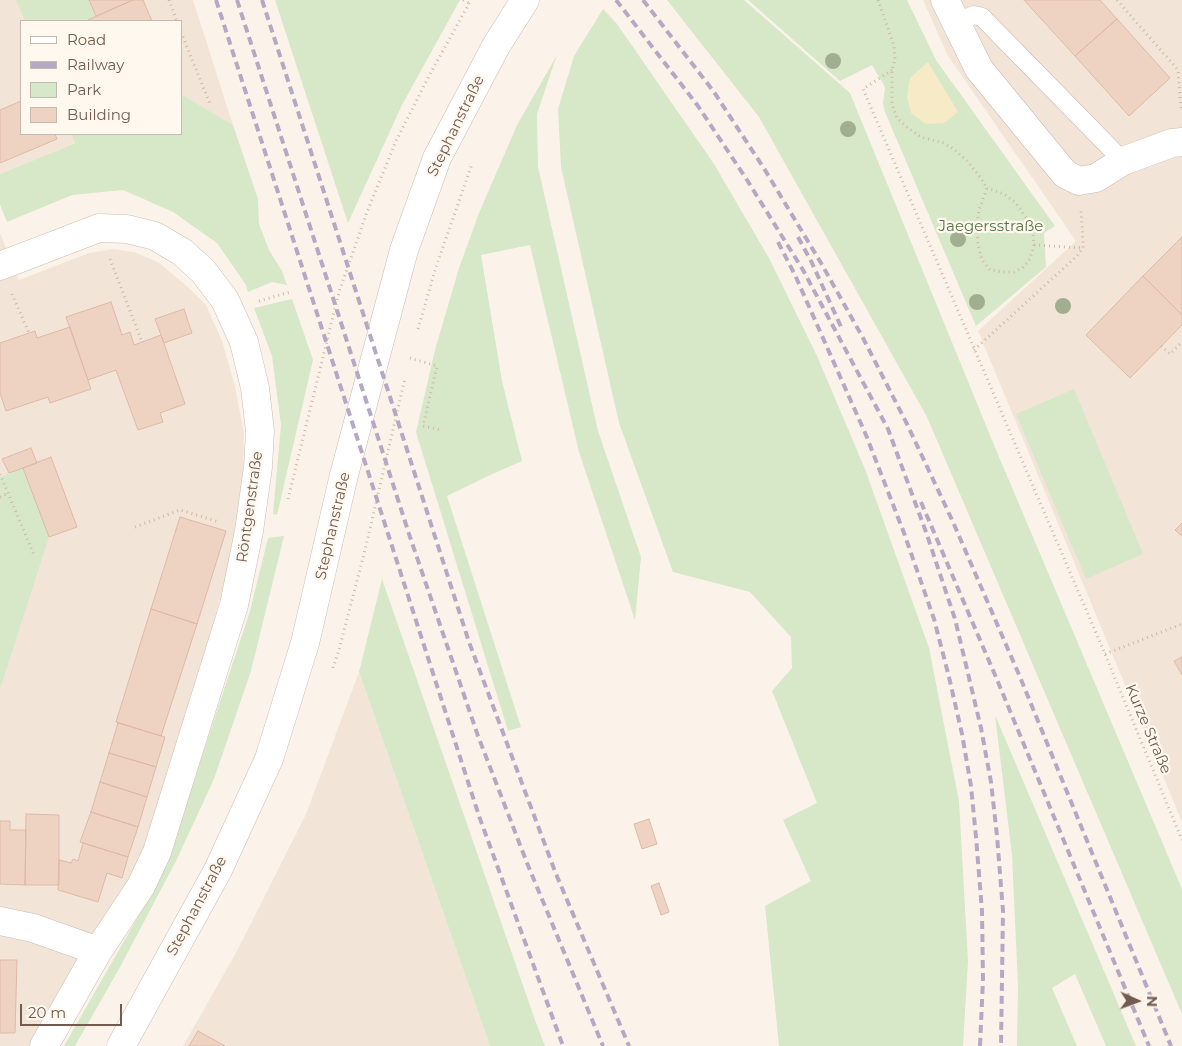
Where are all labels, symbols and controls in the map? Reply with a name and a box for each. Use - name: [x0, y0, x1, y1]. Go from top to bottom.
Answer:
- legend: [20, 20, 182, 135]
- text: Road: [67, 30, 106, 49]
- text: Railway: [67, 55, 124, 74]
- street label: Stephanstraße: [424, 73, 488, 179]
- text: Park: [67, 80, 101, 99]
- text: Building: [67, 105, 131, 124]
- park label: Jaegersstraße: [939, 218, 1043, 236]
- street label: Röntgenstraße: [233, 450, 267, 564]
- street label: Stephanstraße: [312, 470, 354, 582]
- street label: Kurze Straße: [1121, 681, 1175, 777]
- street label: Stephanstraße: [163, 853, 231, 959]
- north arrow: [1112, 976, 1162, 1026]
- scale bar: [22, 994, 125, 1026]
- text: N: [1143, 996, 1161, 1007]
- text: 20 m: [28, 1003, 66, 1022]

